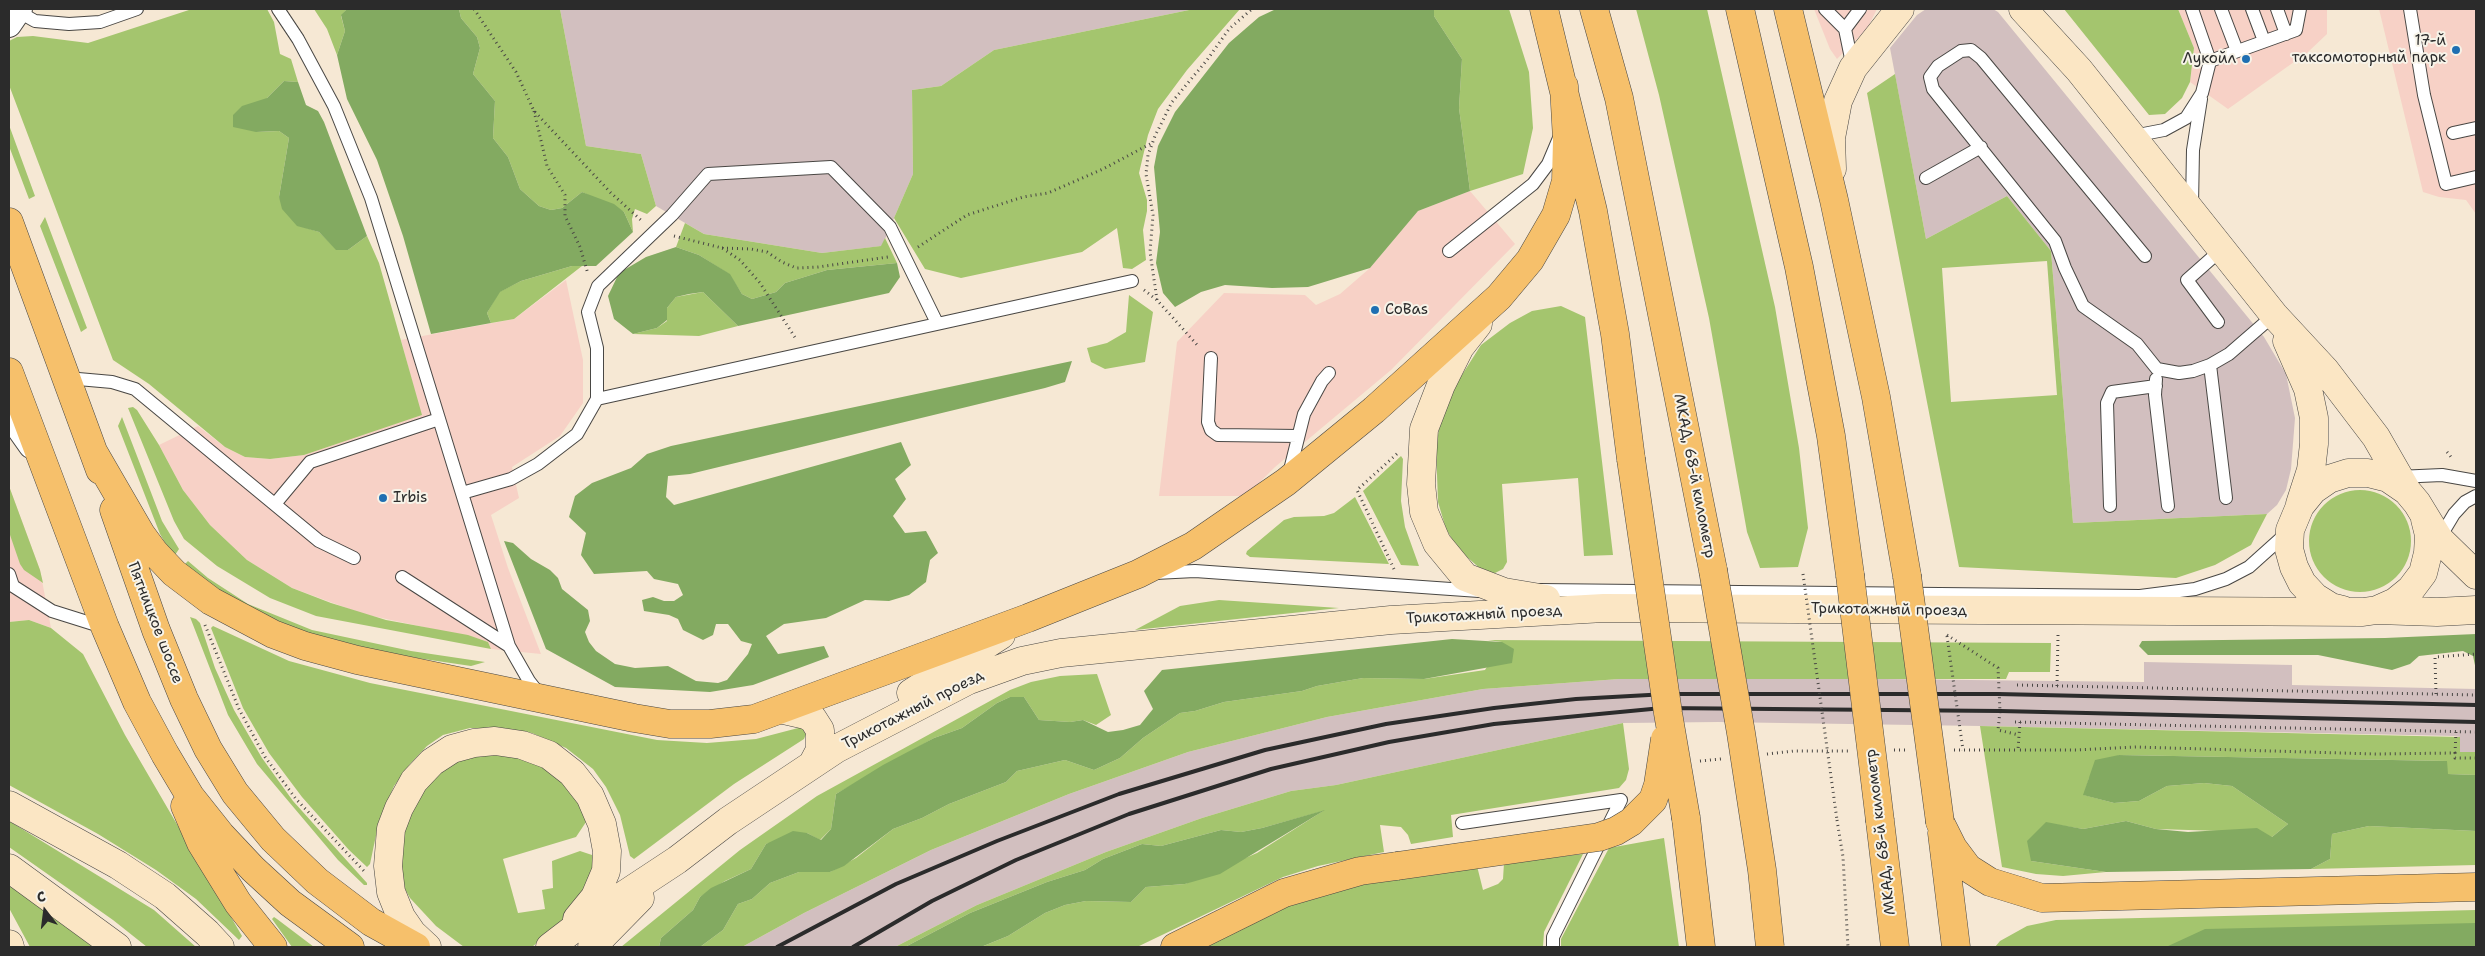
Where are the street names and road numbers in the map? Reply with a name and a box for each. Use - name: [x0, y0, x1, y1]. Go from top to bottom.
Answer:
- street label: МКАД, 68-й километр: [1669, 392, 1719, 560]
- street label: Пятницкое шоссе: [124, 560, 186, 686]
- street label: Трикотажный проезд: [1811, 600, 1967, 620]
- street label: Трикотажный проезд: [1406, 602, 1562, 628]
- street label: Трикотажный проезд: [839, 667, 987, 753]
- street label: МКАД, 68-й километр: [1862, 748, 1900, 916]

